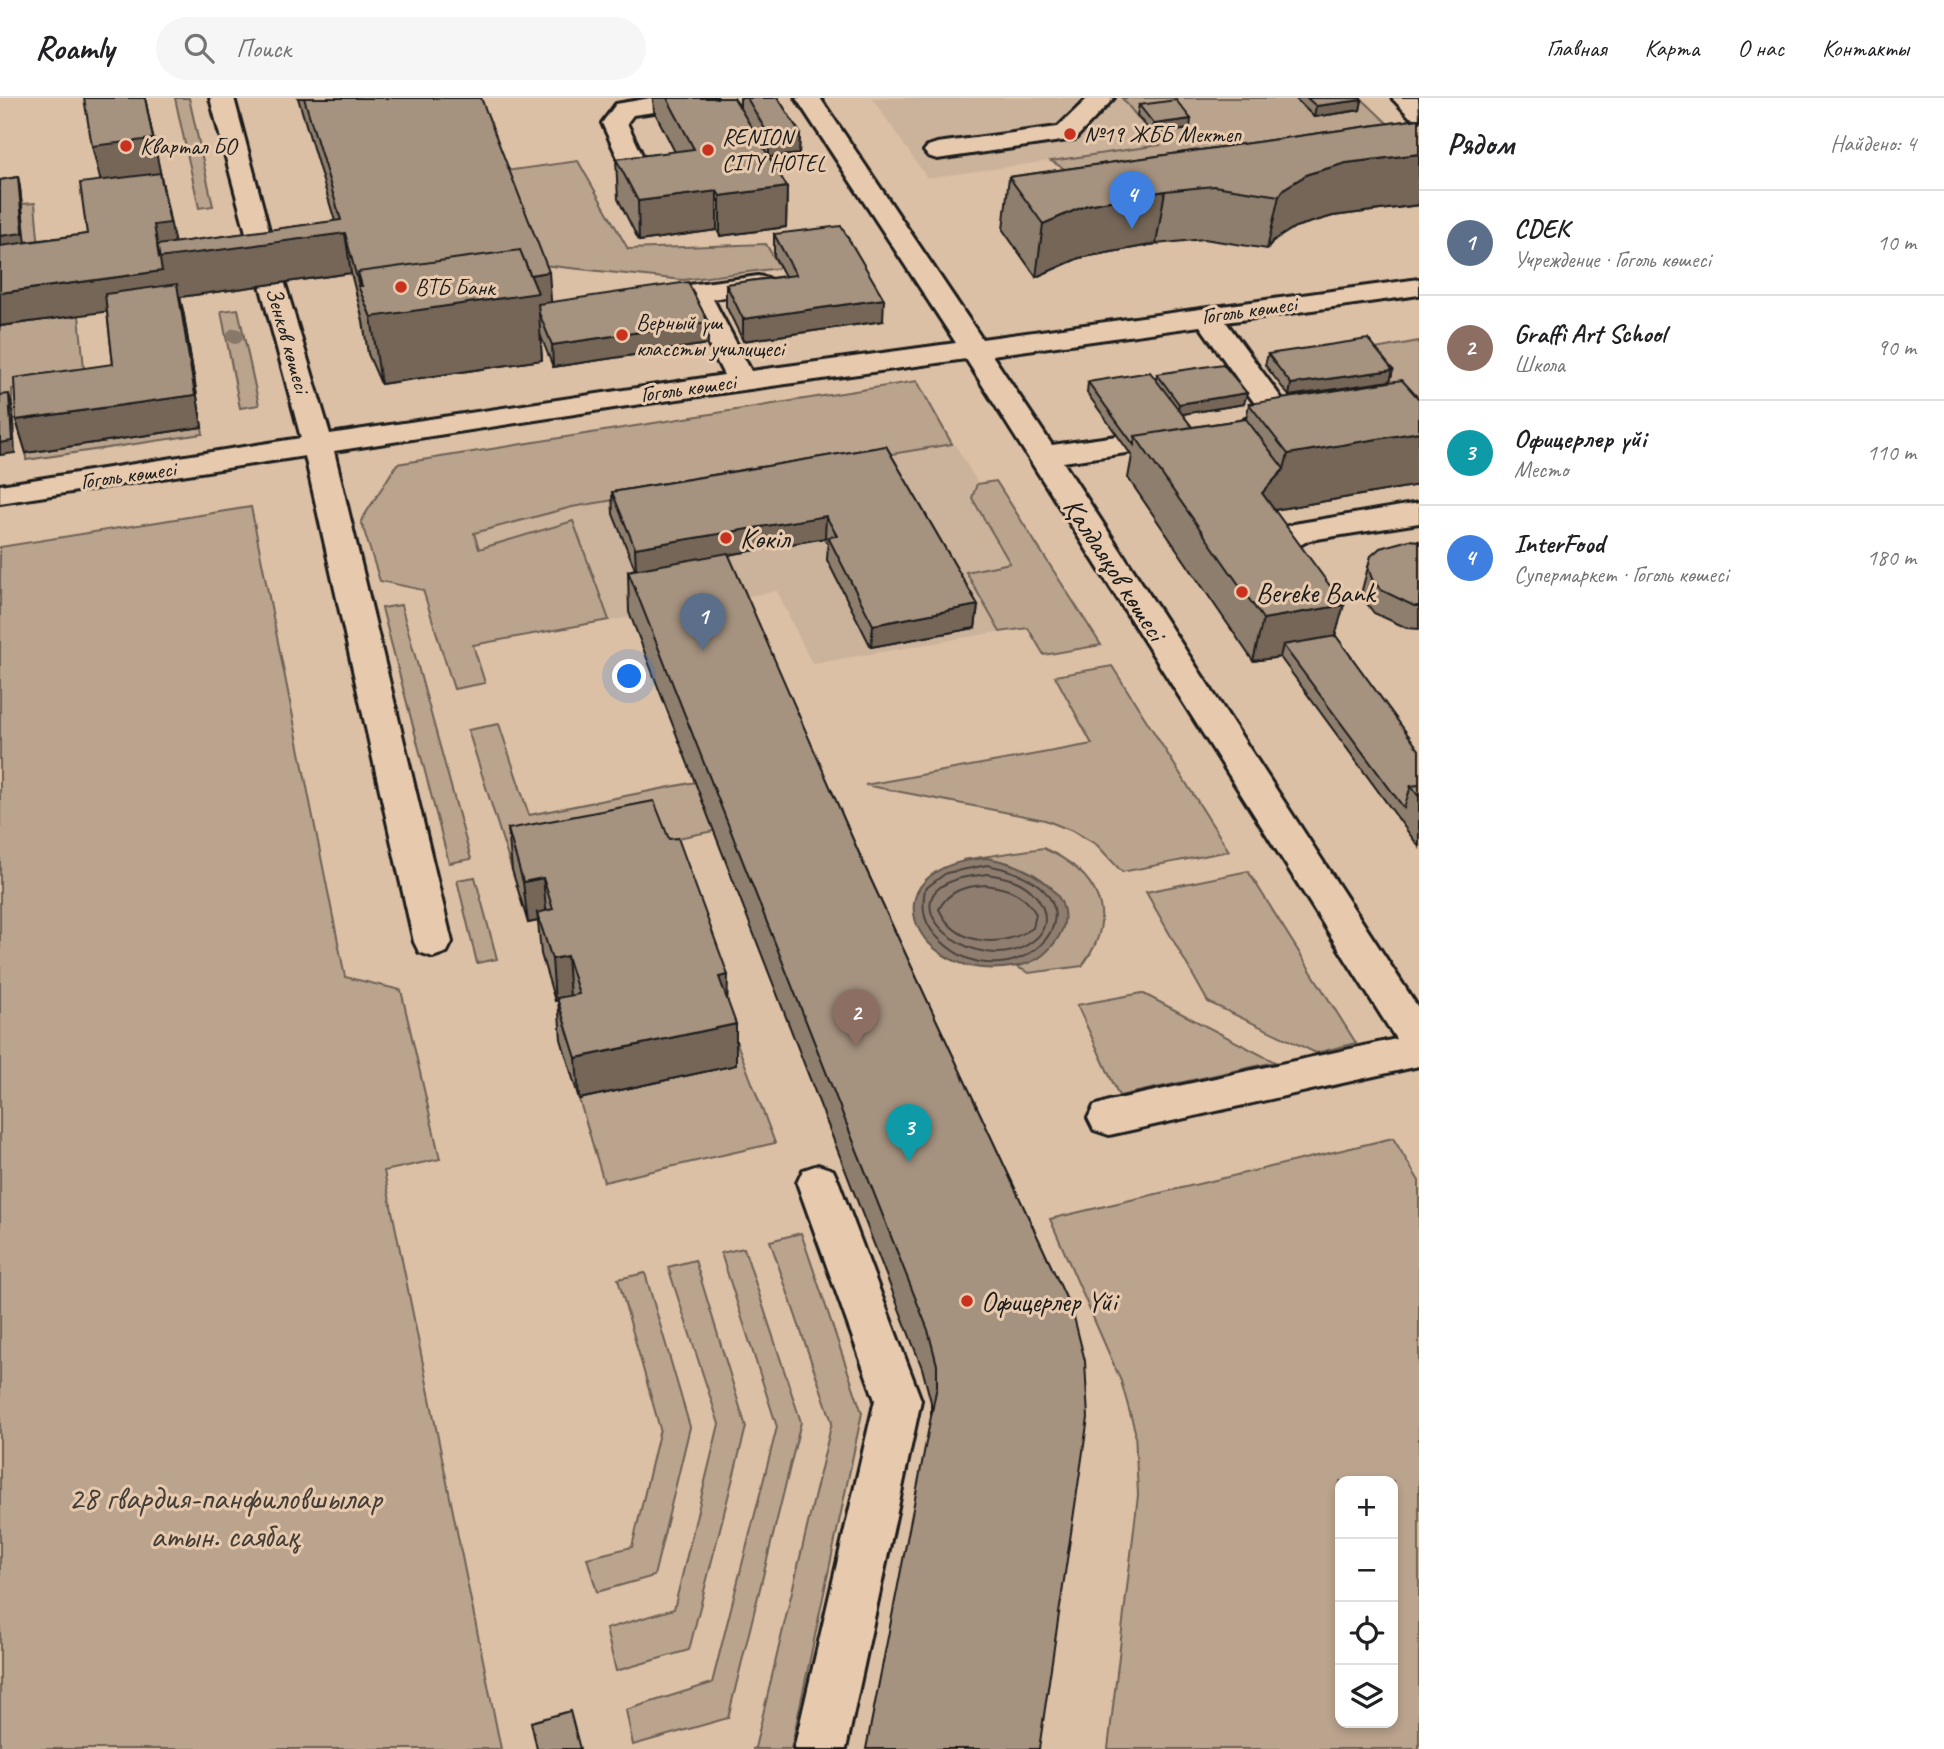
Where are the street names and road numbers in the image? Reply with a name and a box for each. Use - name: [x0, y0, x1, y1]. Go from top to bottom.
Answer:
- street label: Зенков көшесі: [259, 284, 318, 399]
- street label: Гоголь көшесі: [1199, 289, 1301, 331]
- street label: Гоголь көшесі: [638, 367, 740, 409]
- street label: Гоголь көшесі: [78, 454, 180, 496]
- street label: Қалдаяқов көшесі: [1056, 491, 1176, 650]

